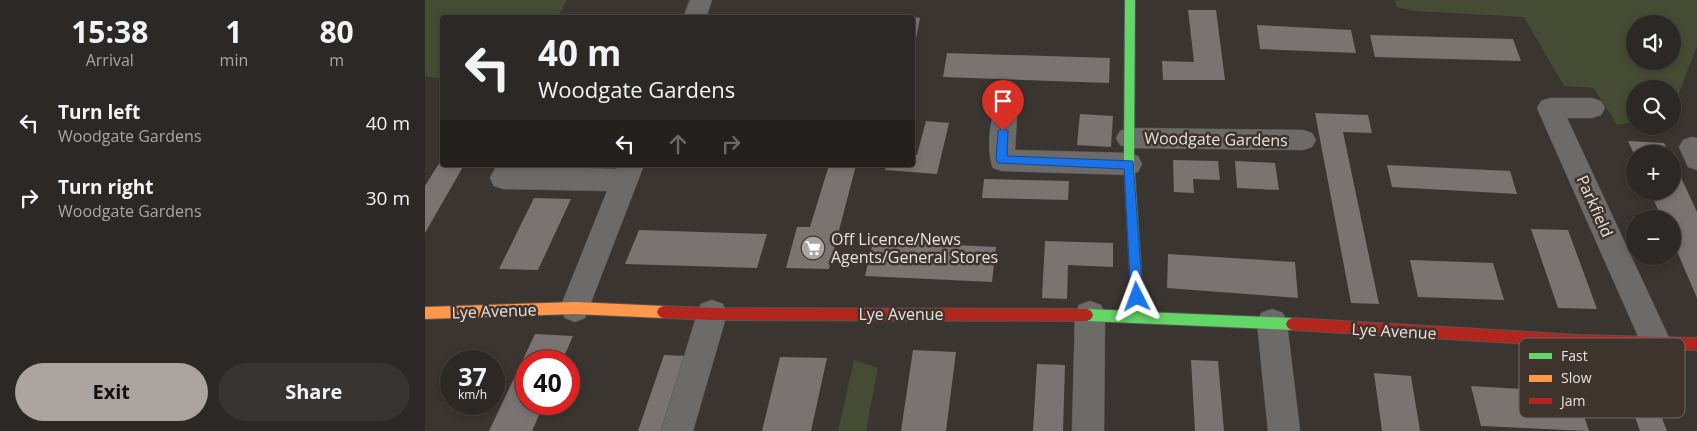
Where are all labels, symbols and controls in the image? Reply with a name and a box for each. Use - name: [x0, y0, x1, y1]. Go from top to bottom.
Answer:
- text: 15:38: [71, 11, 148, 52]
- text: 1: [225, 11, 242, 52]
- text: 80: [319, 11, 354, 52]
- map controls: [1626, 15, 1681, 265]
- button: sound: [1626, 15, 1681, 70]
- text: 40 m: [538, 29, 621, 76]
- icon: left: [455, 35, 520, 100]
- text: Arrival: [86, 49, 134, 71]
- text: min: [220, 49, 248, 71]
- text: m: [329, 49, 344, 71]
- text: Woodgate Gardens: [538, 74, 735, 104]
- pin: [982, 80, 1024, 131]
- button: search: [1626, 80, 1681, 135]
- icon: arrive: [989, 87, 1017, 115]
- text: Turn left: [58, 99, 140, 125]
- icon: left: [15, 109, 43, 137]
- text: 40 m: [366, 110, 410, 136]
- text: Woodgate Gardens: [58, 125, 202, 147]
- street label: Woodgate Gardens: [1144, 127, 1288, 151]
- icon: left: [611, 130, 639, 158]
- icon: ahead: [664, 130, 692, 158]
- icon: right: [717, 130, 745, 158]
- button: +: [1626, 145, 1681, 200]
- street label: Parkfield: [1572, 172, 1618, 240]
- text: Turn right: [58, 174, 153, 200]
- icon: right: [15, 184, 43, 212]
- text: 30 m: [366, 185, 410, 211]
- text: Woodgate Gardens: [58, 200, 202, 222]
- button: −: [1626, 210, 1681, 265]
- place label: Off Licence/News Agents/General Stores: [831, 228, 998, 268]
- supermarket icon: Off Licence/News Agents/General Stores: [800, 235, 826, 261]
- position arrow: [1110, 270, 1162, 322]
- street label: Lye Avenue: [451, 299, 537, 323]
- street label: Lye Avenue: [858, 303, 944, 325]
- street label: Lye Avenue: [1351, 318, 1437, 344]
- legend: [1519, 338, 1685, 418]
- text: Fast: [1561, 346, 1588, 365]
- speed limit sign: 40: [515, 350, 580, 415]
- text: 37: [458, 359, 487, 393]
- button: Exit: [15, 363, 208, 421]
- button: Share: [218, 363, 410, 421]
- text: Slow: [1561, 368, 1592, 387]
- text: km/h: [458, 386, 487, 403]
- text: Jam: [1559, 391, 1586, 410]

